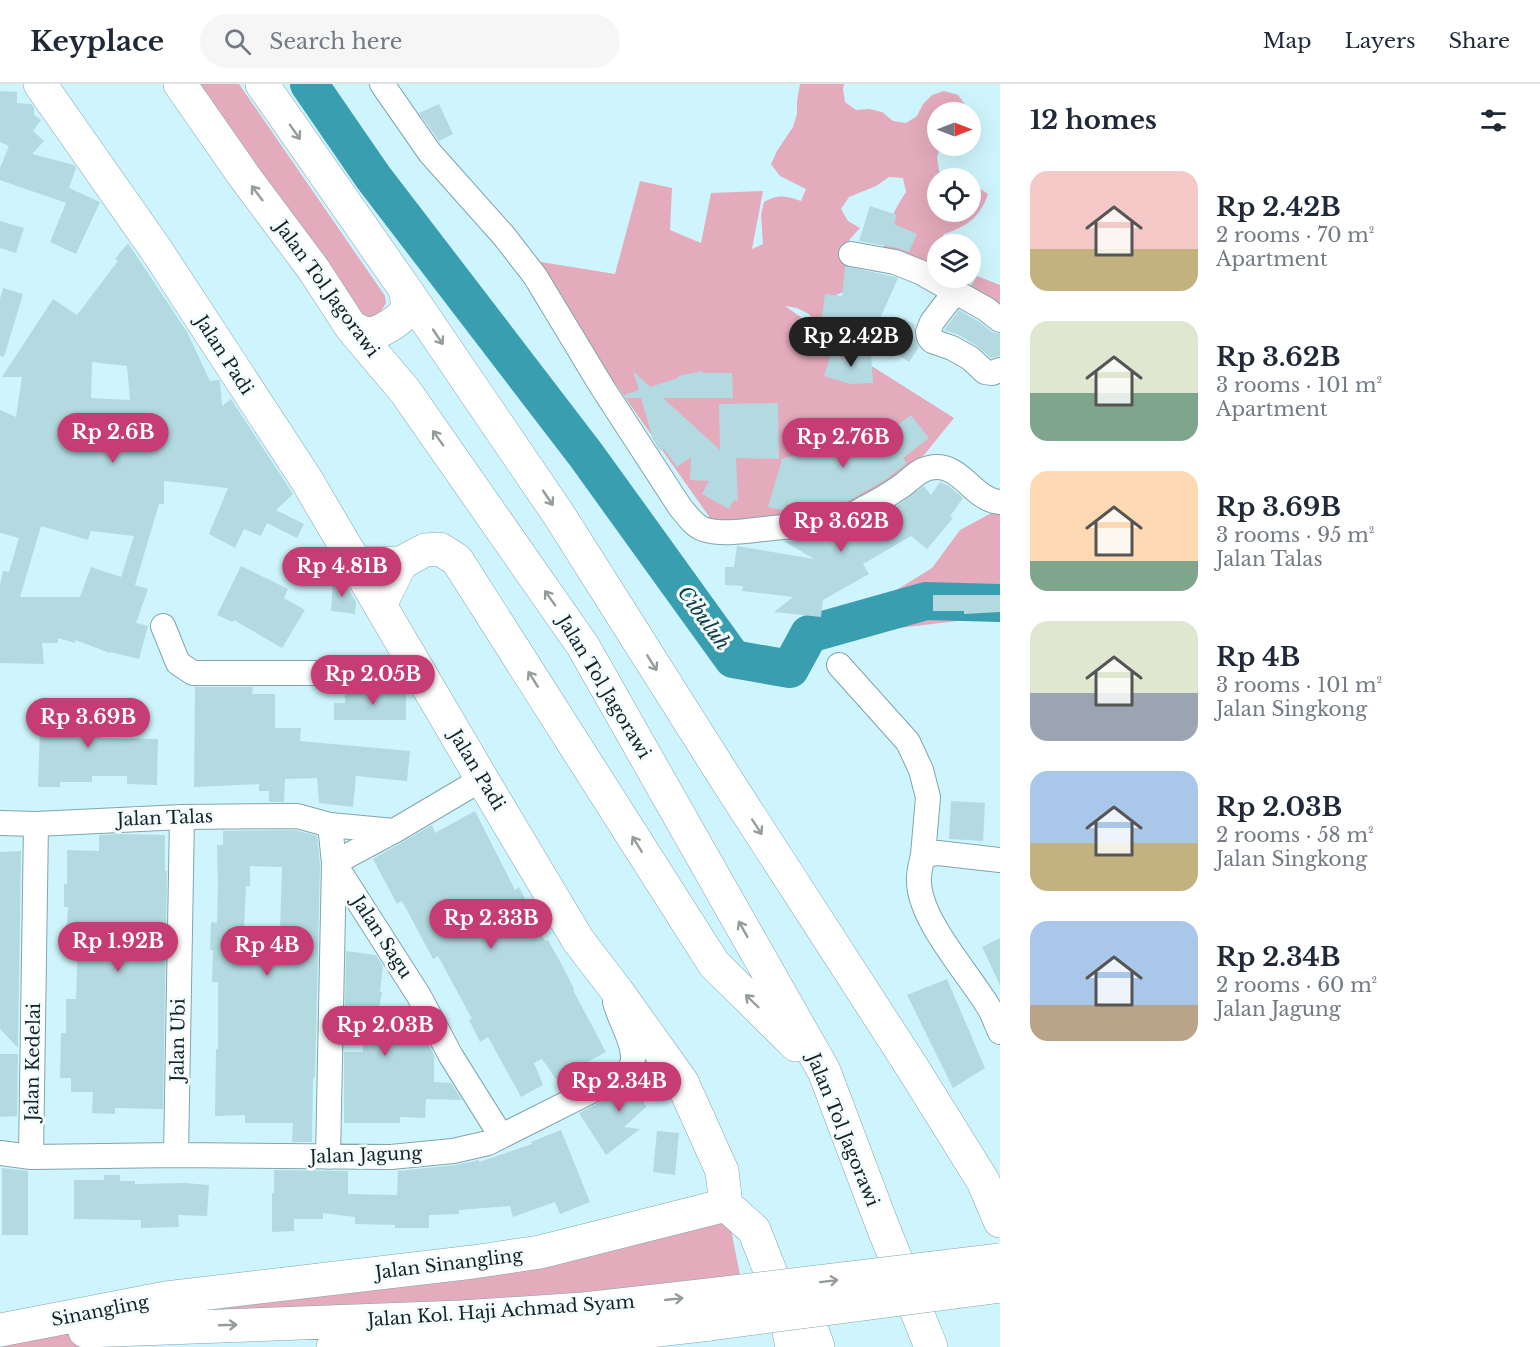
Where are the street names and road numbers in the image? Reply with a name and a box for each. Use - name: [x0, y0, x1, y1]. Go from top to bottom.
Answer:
- street label: Jalan Tol Jagorawi: [269, 215, 384, 361]
- street label: Jalan Padi: [189, 309, 258, 399]
- street label: Jalan Tol Jagorawi: [552, 610, 655, 763]
- street label: Jalan Padi: [443, 724, 510, 814]
- street label: Jalan Talas: [115, 805, 213, 831]
- street label: Jalan Sagu: [346, 890, 417, 983]
- street label: Jalan Ubi: [166, 998, 190, 1084]
- street label: Jalan Kedelai: [21, 1003, 45, 1123]
- street label: Jalan Tol Jagorawi: [801, 1048, 884, 1210]
- street label: Jalan Jagung: [307, 1142, 423, 1168]
- street label: Jalan Sinangling: [372, 1244, 524, 1284]
- street label: Sinangling: [50, 1291, 151, 1331]
- street label: Jalan Kol. Haji Achmad Syam: [365, 1291, 635, 1331]

